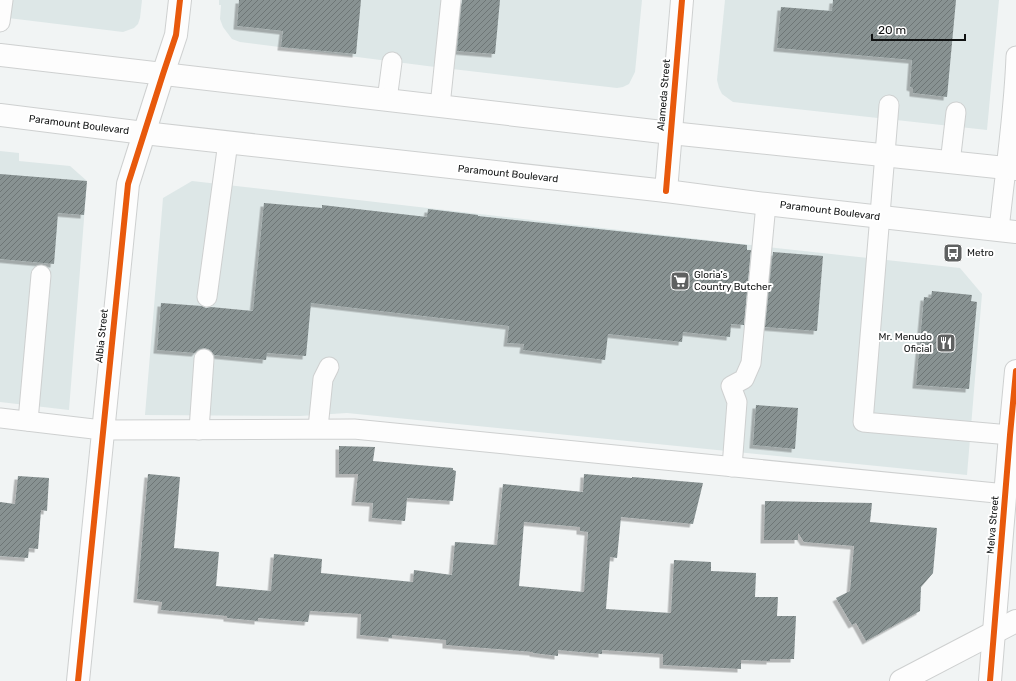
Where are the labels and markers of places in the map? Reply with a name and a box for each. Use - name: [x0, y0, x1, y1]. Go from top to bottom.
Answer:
- bus stop icon: Metro: [942, 242, 964, 264]
- place label: Metro: [967, 247, 994, 259]
- place label: Gloria's Country Butcher: [694, 269, 772, 293]
- supermarket icon: Gloria's Country Butcher: [669, 270, 691, 292]
- place label: Mr. Menudo Oficial: [879, 331, 932, 355]
- restaurant icon: Mr. Menudo Oficial: [935, 332, 957, 354]

